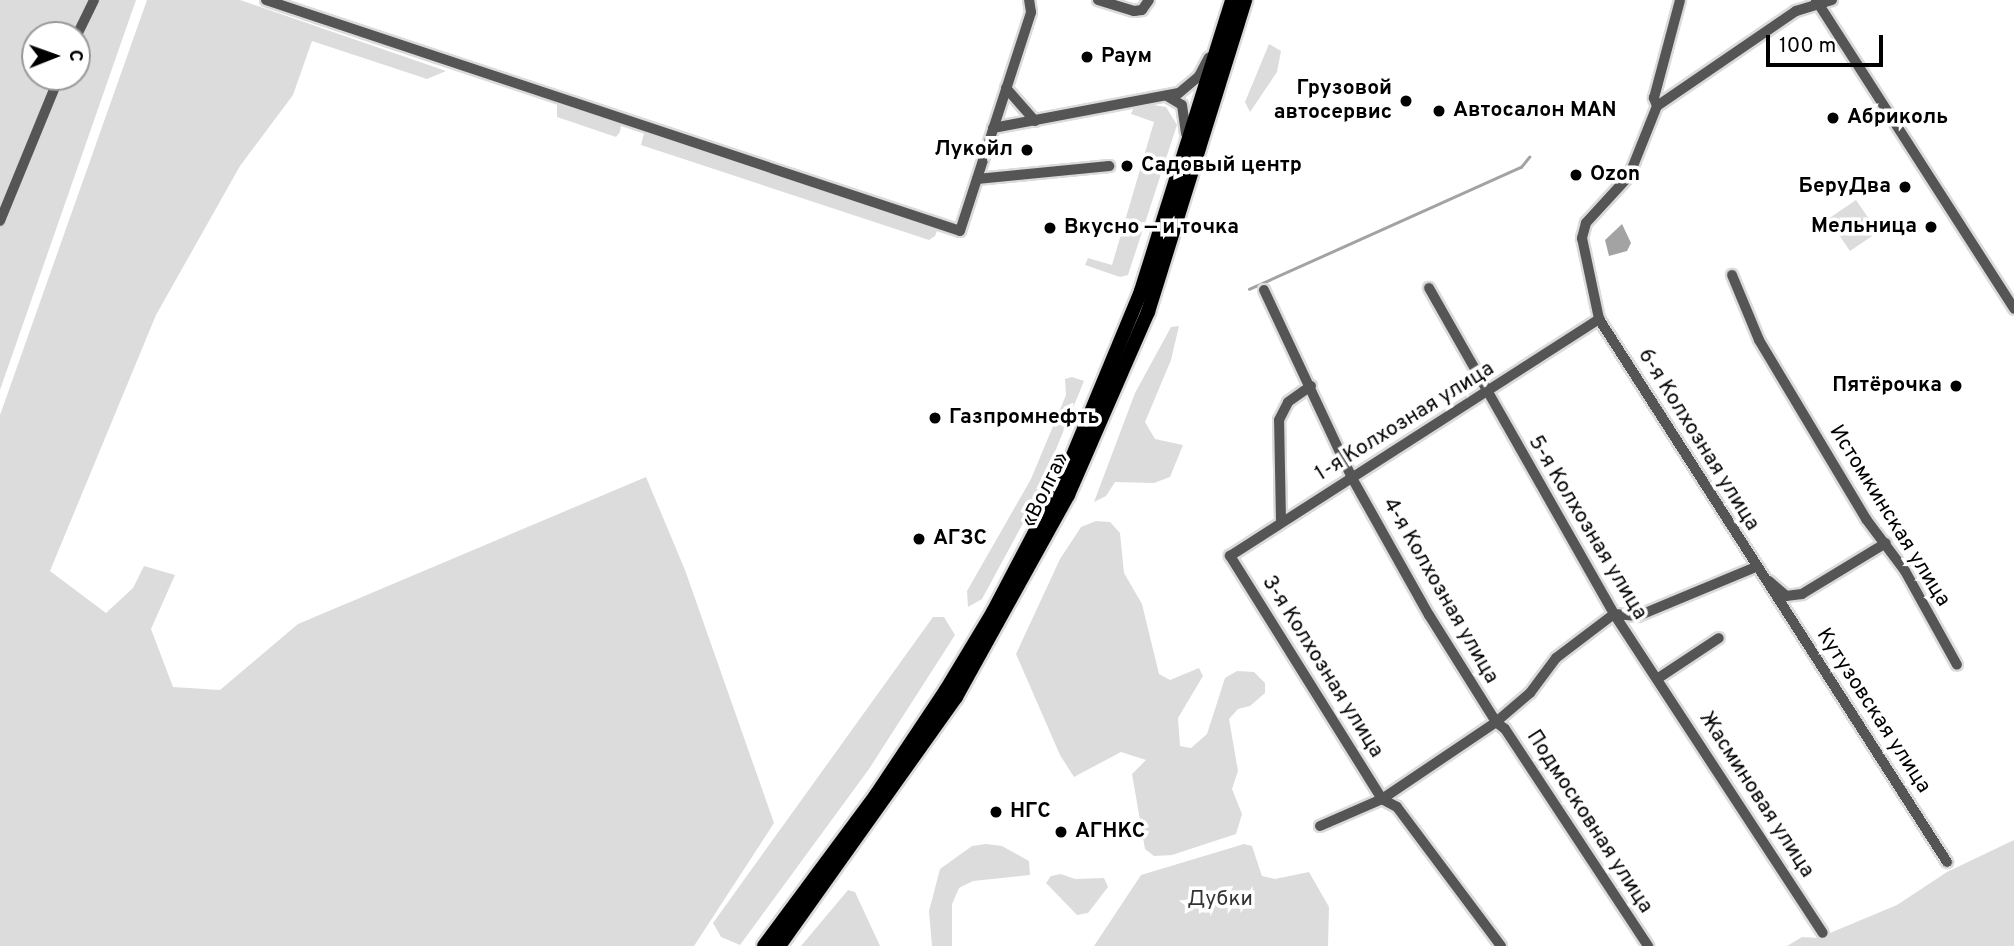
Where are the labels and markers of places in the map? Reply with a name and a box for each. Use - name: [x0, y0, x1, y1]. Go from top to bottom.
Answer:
- place label: Раум: [1101, 44, 1152, 70]
- marker: Раум: [1079, 49, 1095, 65]
- place label: Грузовой автосервис: [1274, 76, 1392, 126]
- marker: Грузовой автосервис: [1398, 93, 1414, 109]
- place label: Автосалон MAN: [1453, 98, 1617, 124]
- marker: Автосалон MAN: [1431, 103, 1447, 119]
- place label: Абриколь: [1847, 105, 1948, 131]
- marker: Абриколь: [1825, 110, 1841, 126]
- place label: Лукойл: [934, 137, 1013, 163]
- marker: Лукойл: [1019, 142, 1035, 158]
- place label: Садовый центр: [1141, 153, 1302, 179]
- marker: Садовый центр: [1119, 158, 1135, 174]
- place label: Ozon: [1590, 162, 1640, 188]
- marker: Ozon: [1568, 167, 1584, 183]
- place label: БеруДва: [1799, 174, 1891, 200]
- marker: БеруДва: [1897, 179, 1913, 195]
- place label: Мельница: [1811, 214, 1917, 240]
- place label: Вкусно — и точка: [1064, 215, 1239, 241]
- marker: Мельница: [1923, 219, 1939, 235]
- marker: Вкусно — и точка: [1042, 220, 1058, 236]
- place label: Пятёрочка: [1832, 373, 1942, 399]
- marker: Пятёрочка: [1948, 378, 1964, 394]
- place label: Газпромнефть: [949, 405, 1099, 431]
- marker: Газпромнефть: [927, 410, 943, 426]
- place label: АГЗС: [933, 526, 987, 552]
- marker: АГЗС: [911, 531, 927, 547]
- place label: НГС: [1010, 799, 1051, 825]
- marker: НГС: [988, 804, 1004, 820]
- place label: АГНКС: [1075, 819, 1145, 845]
- marker: АГНКС: [1053, 824, 1069, 840]

